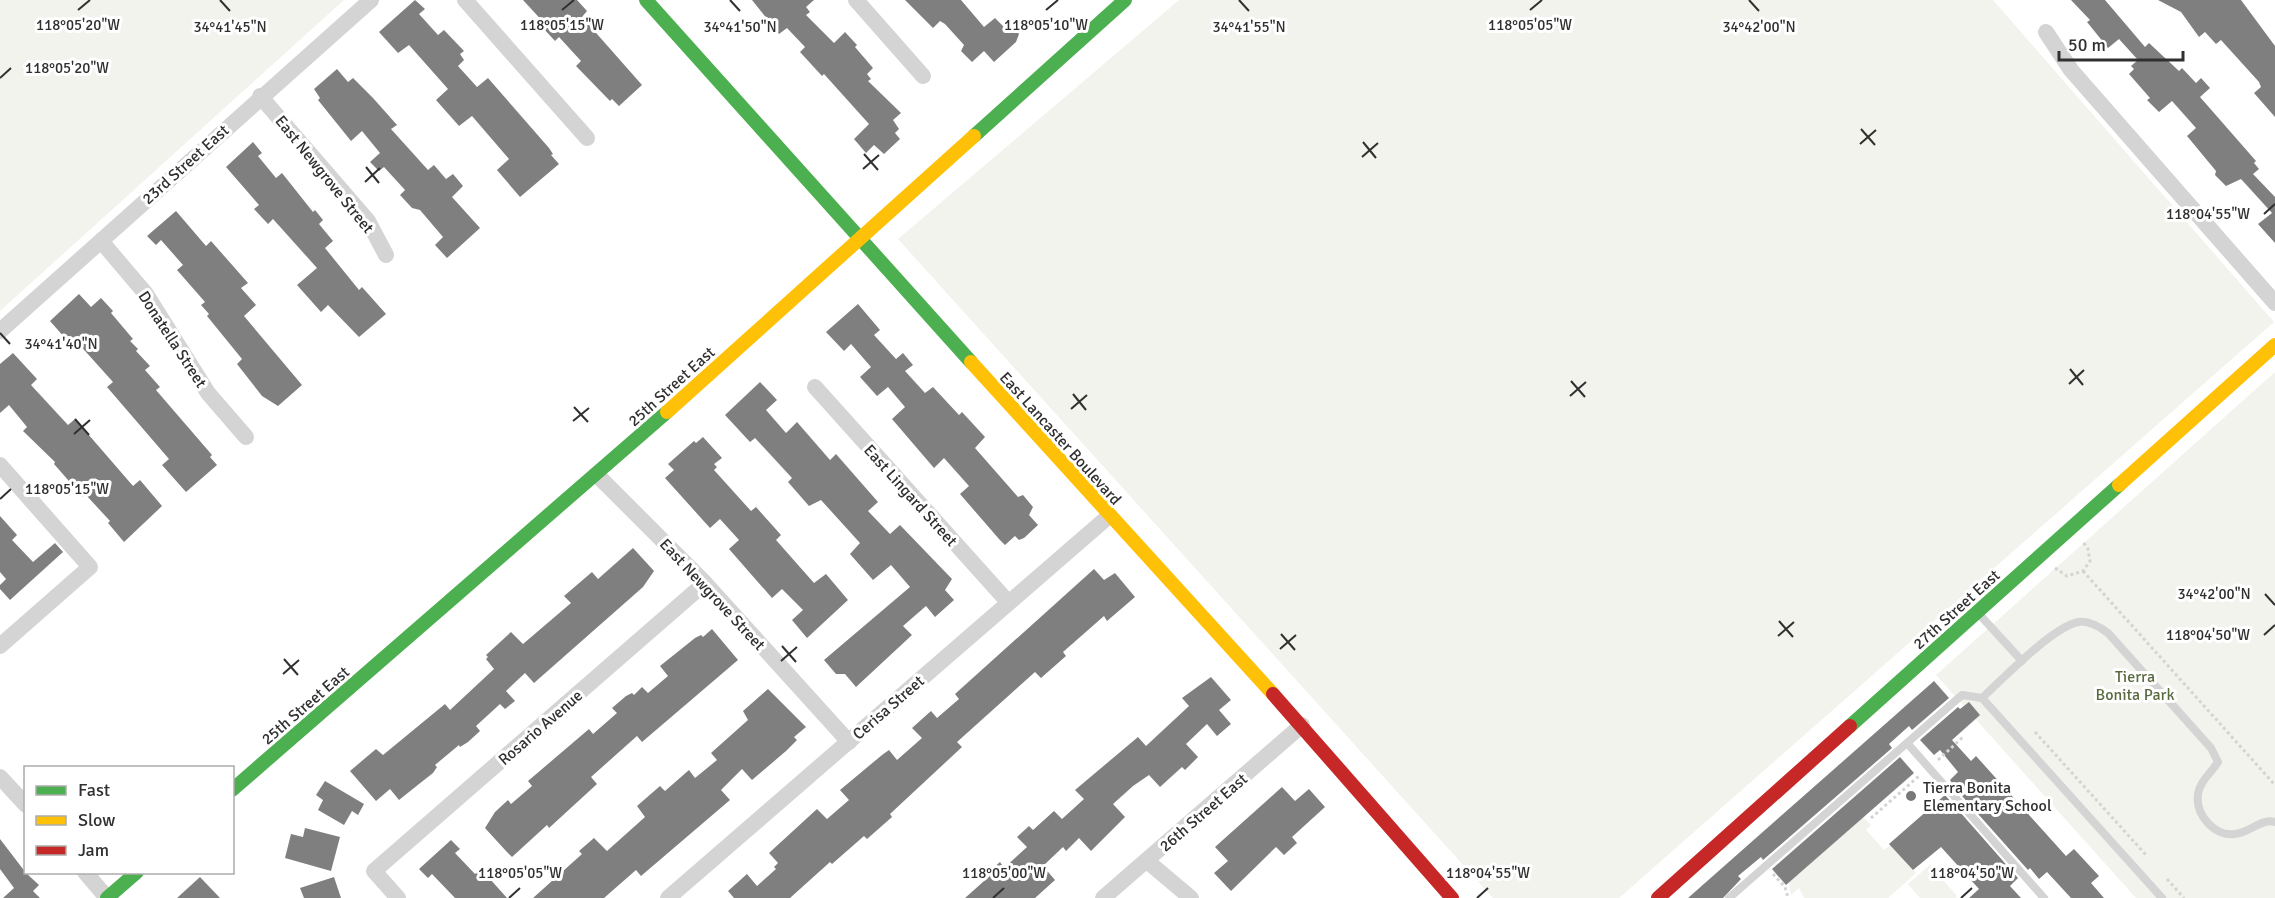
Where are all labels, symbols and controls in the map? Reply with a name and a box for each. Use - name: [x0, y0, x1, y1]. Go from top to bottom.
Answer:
- text: 118°05'20"W: [36, 16, 120, 34]
- text: 118°05'15"W: [520, 16, 604, 34]
- text: 118°05'10"W: [1004, 16, 1088, 34]
- text: 118°05'05"W: [1488, 16, 1572, 34]
- text: 34°41'45"N: [193, 18, 267, 36]
- text: 34°41'50"N: [703, 18, 777, 36]
- text: 34°41'55"N: [1212, 18, 1286, 36]
- text: 34°42'00"N: [1722, 18, 1796, 36]
- scale bar: [2059, 24, 2184, 62]
- text: 50 m: [2068, 34, 2106, 56]
- text: 118°05'20"W: [25, 59, 109, 77]
- street label: East Newgrove Street: [271, 112, 378, 238]
- street label: 23rd Street East: [138, 120, 233, 209]
- text: 118°04'55"W: [2166, 205, 2250, 223]
- street label: Donatella Street: [133, 287, 211, 392]
- text: 34°41'40"N: [24, 335, 98, 353]
- street label: 25th Street East: [624, 342, 720, 431]
- street label: East Lancaster Boulevard: [995, 368, 1125, 509]
- street label: East Lingard Street: [859, 441, 962, 551]
- text: 118°05'15"W: [25, 480, 109, 498]
- street label: East Newgrove Street: [655, 535, 770, 655]
- street label: 27th Street East: [1909, 565, 2005, 654]
- text: 34°42'00"N: [2177, 585, 2251, 603]
- text: 118°04'50"W: [2166, 626, 2250, 644]
- street label: 25th Street East: [258, 662, 354, 749]
- park label: Tierra Bonita Park: [2096, 667, 2174, 705]
- street label: Cerisa Street: [849, 671, 929, 744]
- street label: Rosario Avenue: [494, 686, 587, 770]
- legend: [24, 766, 234, 874]
- street label: 26th Street East: [1156, 769, 1252, 856]
- place label: Tierra Bonita Elementary School: [1923, 778, 2052, 816]
- text: Fast: [78, 779, 110, 801]
- marker: Tierra Bonita Elementary School: [1904, 789, 1918, 803]
- text: Slow: [78, 809, 115, 831]
- text: Jam: [78, 839, 109, 861]
- text: 118°05'05"W: [478, 864, 562, 882]
- text: 118°05'00"W: [962, 864, 1046, 882]
- text: 118°04'55"W: [1446, 864, 1530, 882]
- text: 118°04'50"W: [1930, 864, 2014, 882]

